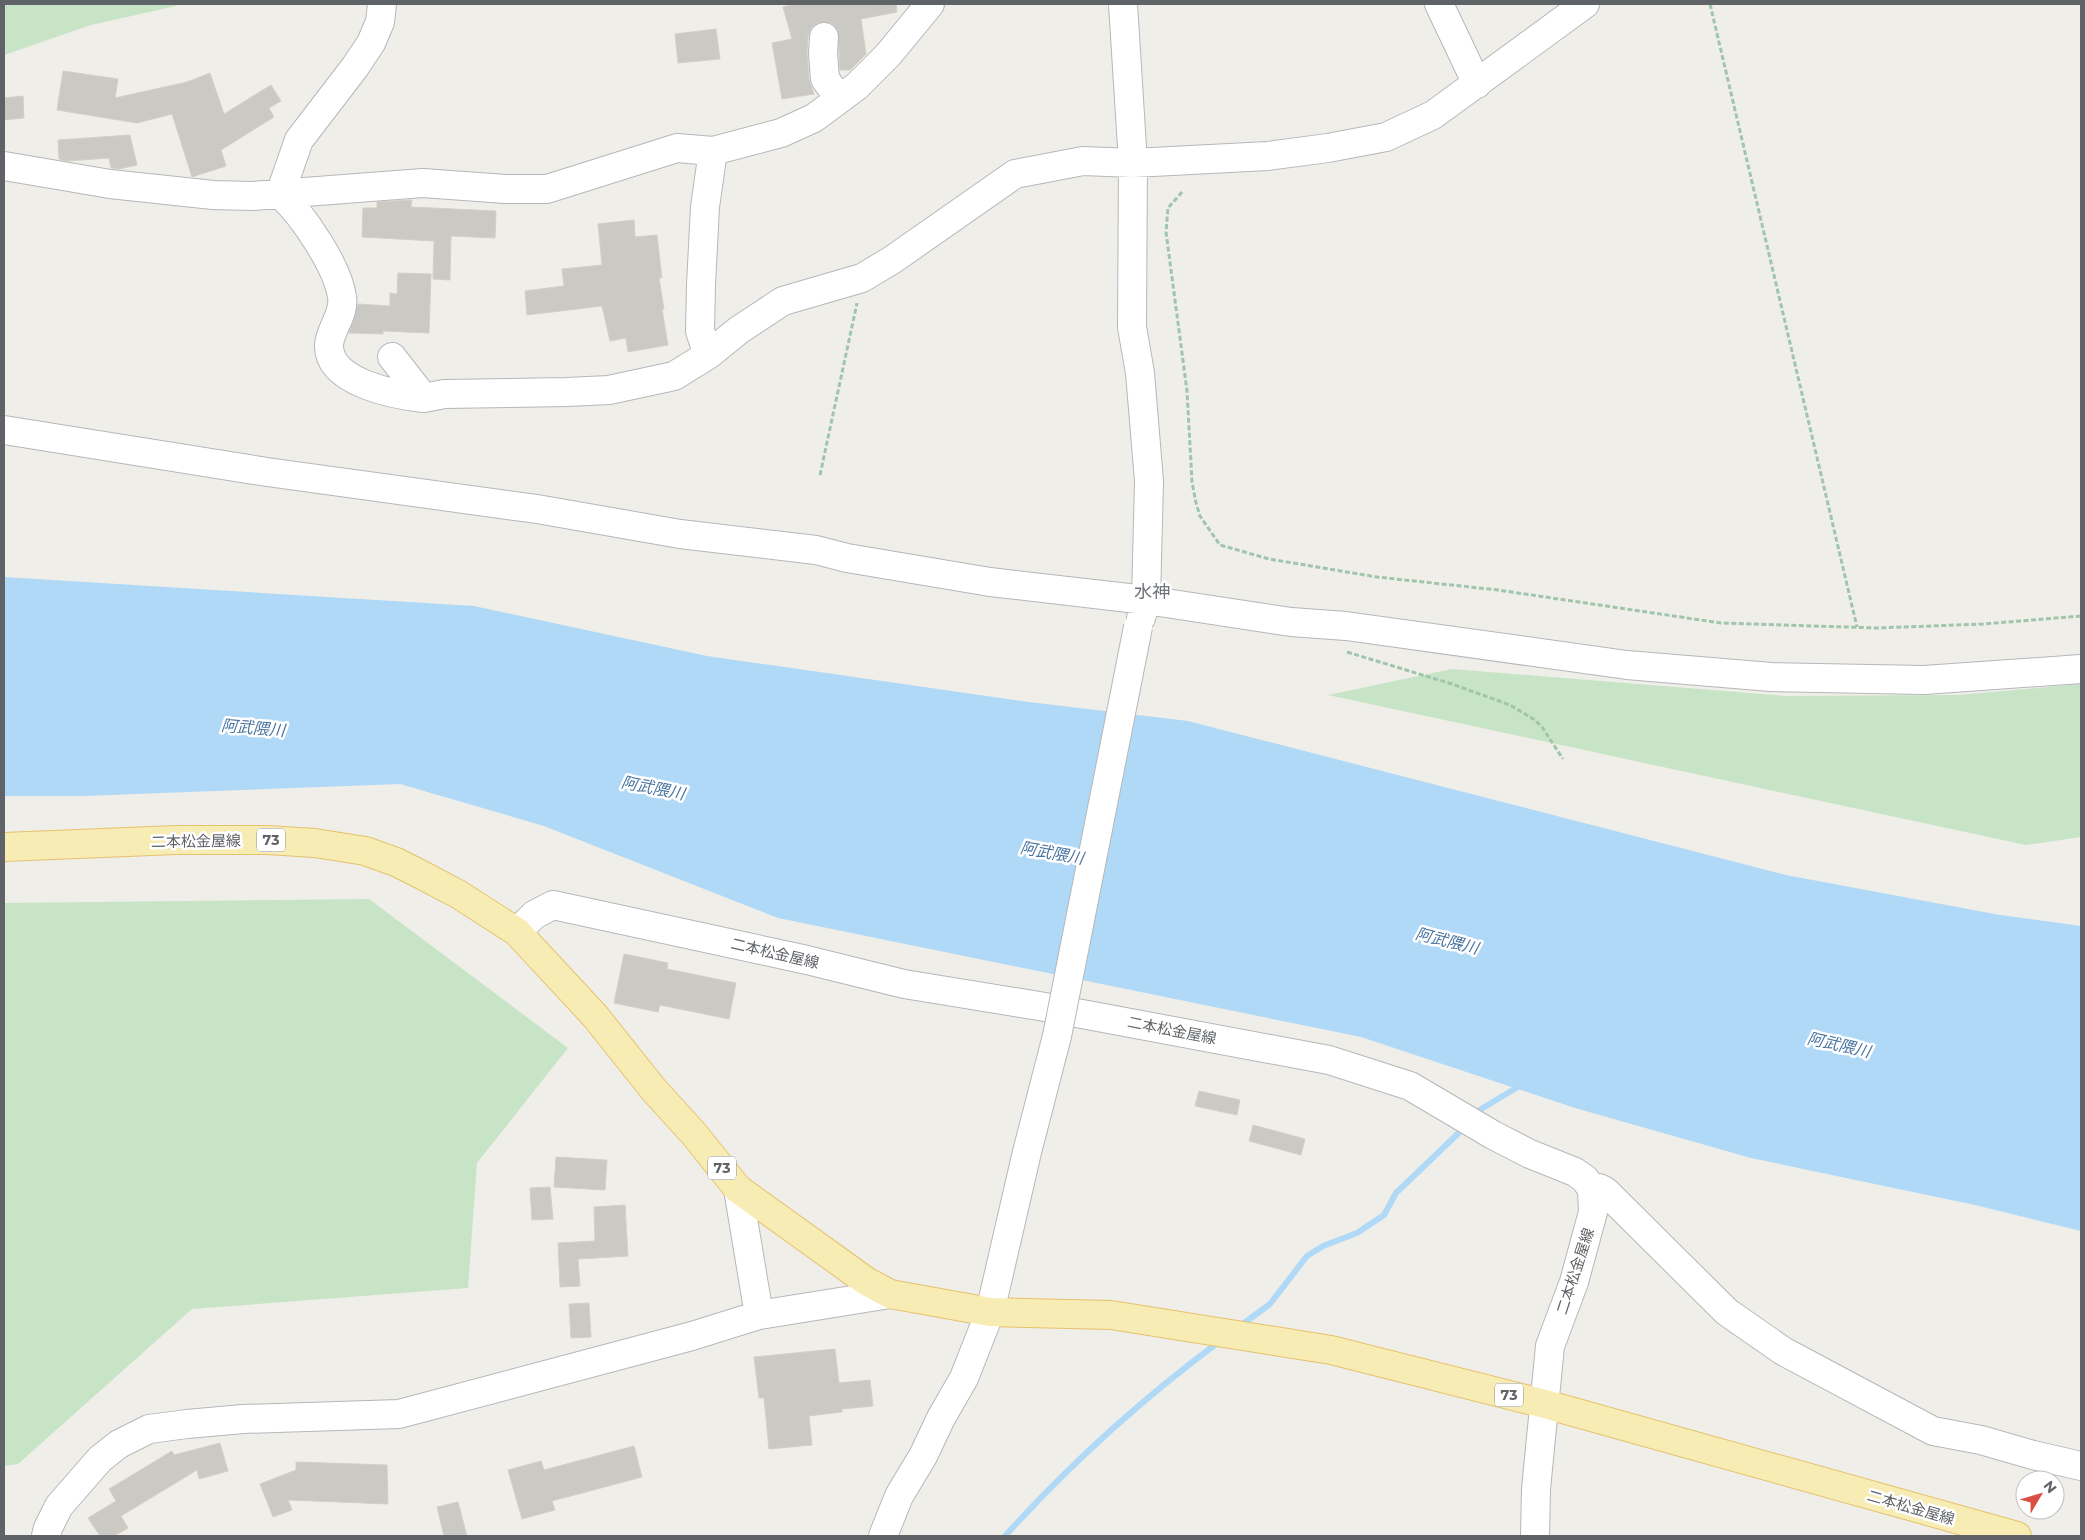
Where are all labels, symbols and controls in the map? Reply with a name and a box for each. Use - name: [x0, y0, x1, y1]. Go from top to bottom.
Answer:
- district label: 水神: [1134, 581, 1170, 603]
- water label: 阿武隈川: [220, 716, 288, 740]
- water label: 阿武隈川: [620, 773, 688, 804]
- road number: 73: [257, 828, 285, 852]
- street label: 二本松金屋線: [151, 831, 241, 851]
- water label: 阿武隈川: [1019, 838, 1087, 868]
- water label: 阿武隈川: [1414, 924, 1482, 958]
- street label: 二本松金屋線: [729, 934, 821, 972]
- street label: 二本松金屋線: [1126, 1012, 1218, 1048]
- water label: 阿武隈川: [1806, 1029, 1874, 1062]
- road number: 73: [708, 1156, 736, 1180]
- street label: 二本松金屋線: [1552, 1225, 1598, 1317]
- road number: 73: [1495, 1384, 1523, 1406]
- north arrow: [2015, 1470, 2065, 1520]
- text: N: [2040, 1477, 2061, 1497]
- street label: 二本松金屋線: [1865, 1485, 1957, 1529]

